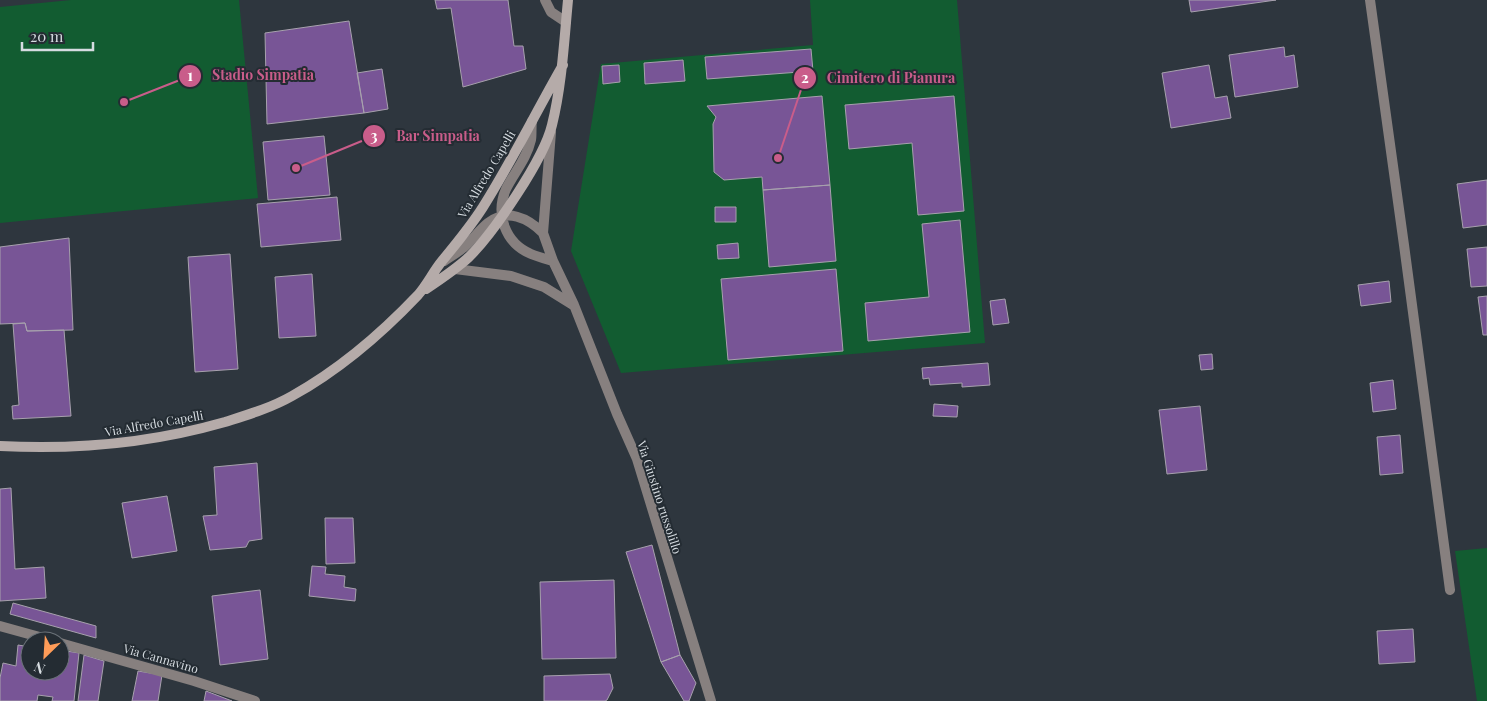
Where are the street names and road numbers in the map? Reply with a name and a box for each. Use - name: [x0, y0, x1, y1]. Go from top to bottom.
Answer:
- street label: Via Alfredo Capelli: [453, 127, 519, 222]
- street label: Via Alfredo Capelli: [103, 406, 205, 440]
- street label: Via Giustino russolillo: [634, 437, 686, 556]
- street label: Via Cannavino: [121, 639, 201, 676]

